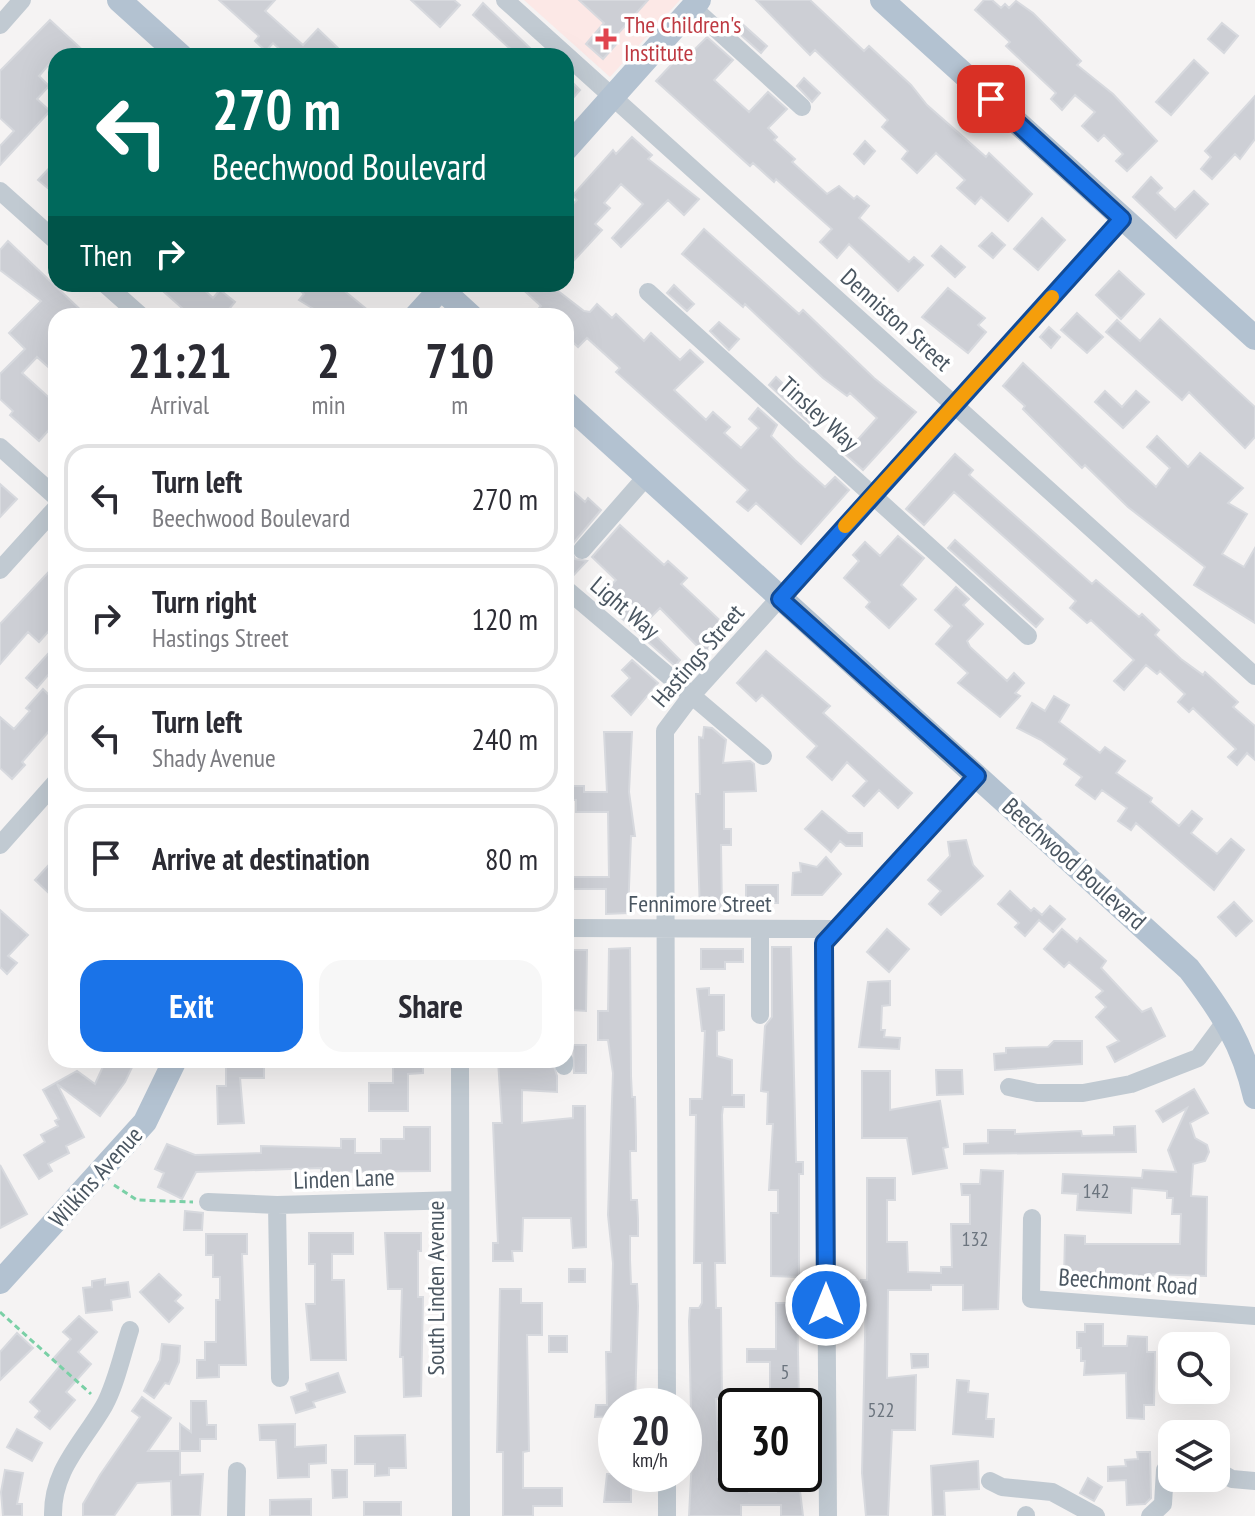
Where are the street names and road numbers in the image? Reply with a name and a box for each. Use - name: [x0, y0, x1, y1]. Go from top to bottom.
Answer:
- street label: Denniston Street: [834, 262, 959, 378]
- street label: Tinsley Way: [773, 370, 866, 457]
- street label: Light Way: [584, 570, 666, 646]
- street label: Hastings Street: [645, 598, 751, 713]
- street label: Beechwood Boulevard: [996, 791, 1153, 936]
- street label: Fennimore Street: [628, 888, 772, 919]
- street label: Wilkins Avenue: [42, 1120, 149, 1234]
- street label: Linden Lane: [293, 1161, 395, 1196]
- street label: South Linden Avenue: [420, 1201, 451, 1375]
- street label: Beechmont Road: [1058, 1261, 1198, 1302]

